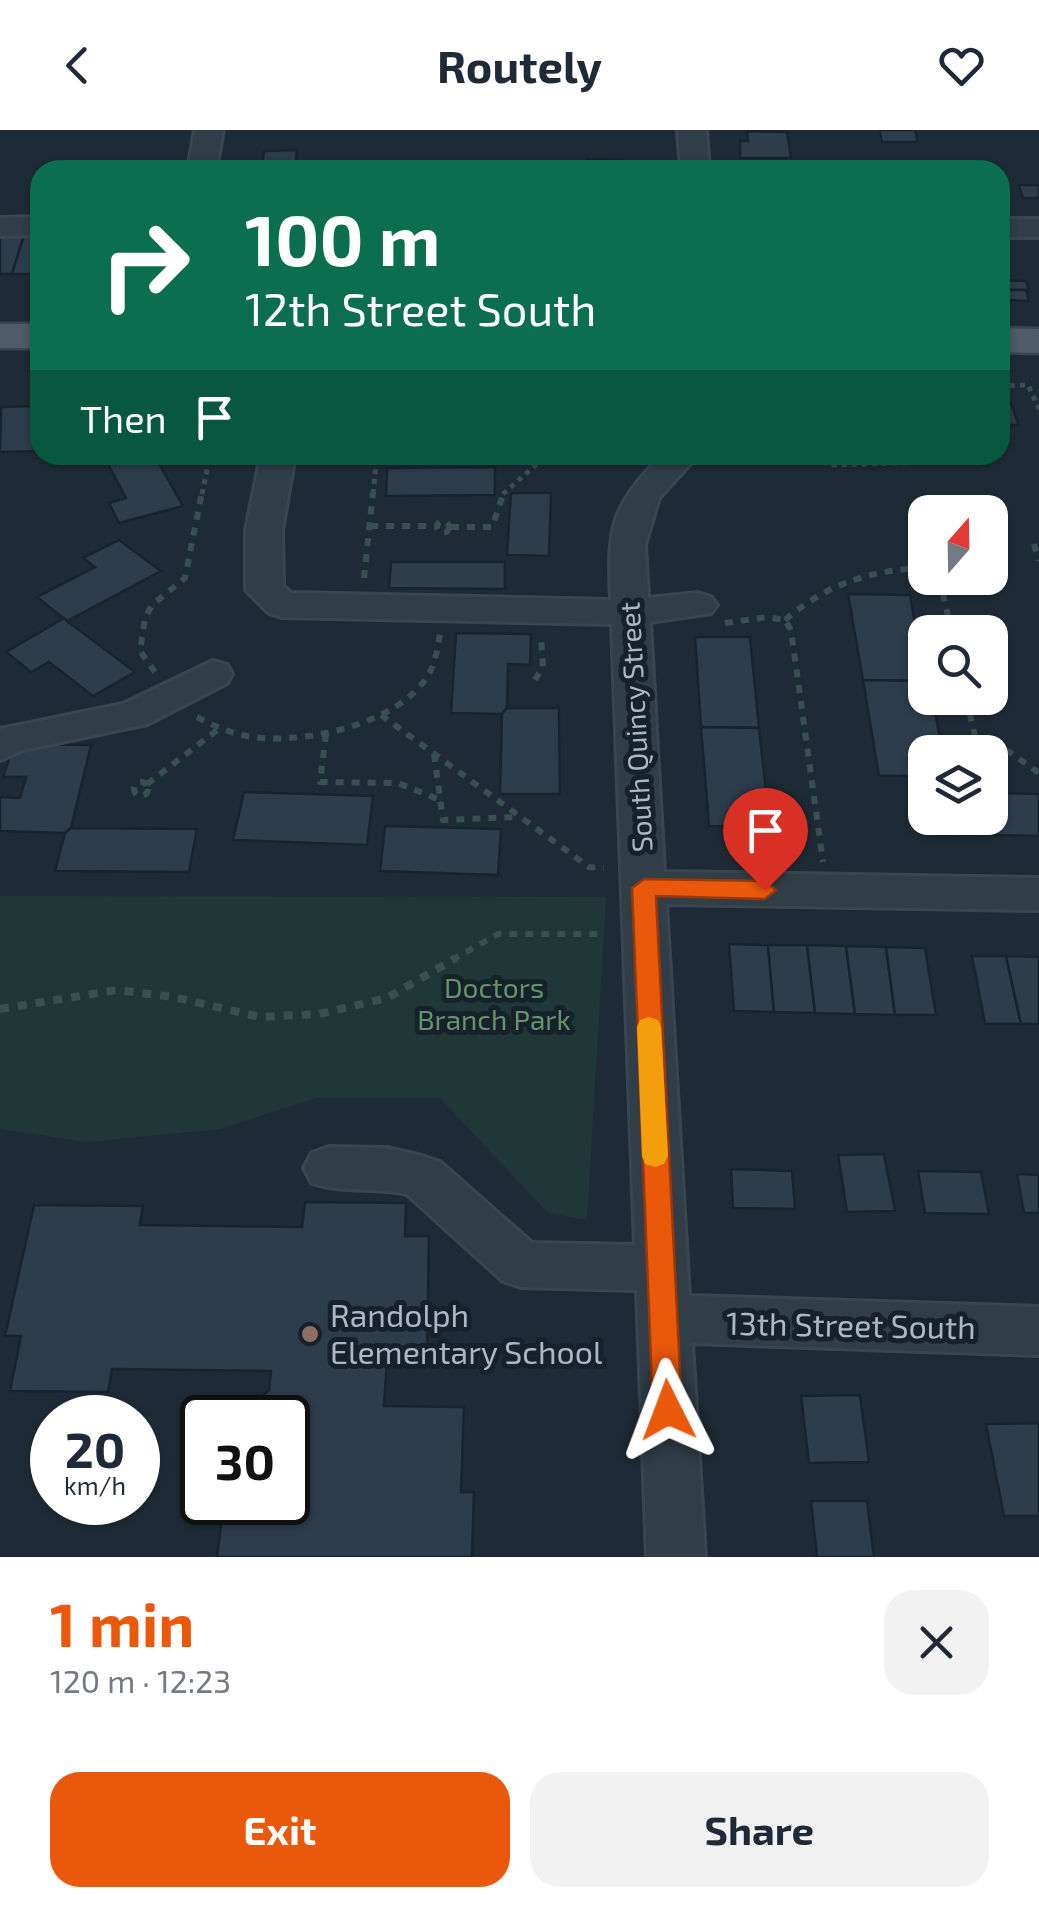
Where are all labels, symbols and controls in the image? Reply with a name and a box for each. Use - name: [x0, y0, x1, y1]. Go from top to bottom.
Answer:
- icon: back: [50, 38, 105, 93]
- text: Routely: [437, 38, 602, 92]
- icon: heart: [934, 38, 989, 93]
- text: 100 m: [245, 196, 440, 280]
- icon: right: [80, 200, 210, 330]
- text: 12th Street South: [245, 281, 596, 335]
- icon: arrive: [187, 390, 242, 445]
- text: Then: [80, 395, 167, 441]
- north arrow: [908, 495, 1008, 595]
- map controls: [908, 495, 1008, 835]
- street label: South Quincy Street: [611, 601, 659, 853]
- button: search: [908, 615, 1008, 715]
- button: layers: [908, 735, 1008, 835]
- pin: [723, 788, 808, 891]
- icon: arrive: [738, 803, 793, 858]
- park label: Doctors Branch Park: [417, 970, 571, 1036]
- place label: Randolph Elementary School: [330, 1295, 603, 1370]
- street label: 13th Street South: [726, 1303, 976, 1345]
- marker: Randolph Elementary School: [299, 1323, 321, 1345]
- position arrow: [616, 1358, 720, 1462]
- speed limit sign: 30: [180, 1395, 310, 1525]
- text: 20: [65, 1418, 125, 1478]
- text: km/h: [64, 1470, 126, 1500]
- text: 1 min: [50, 1587, 194, 1659]
- button: close: [884, 1590, 989, 1695]
- text: 120 m · 12:23: [50, 1661, 231, 1699]
- button: Exit: [50, 1772, 510, 1887]
- button: Share: [530, 1772, 989, 1887]

